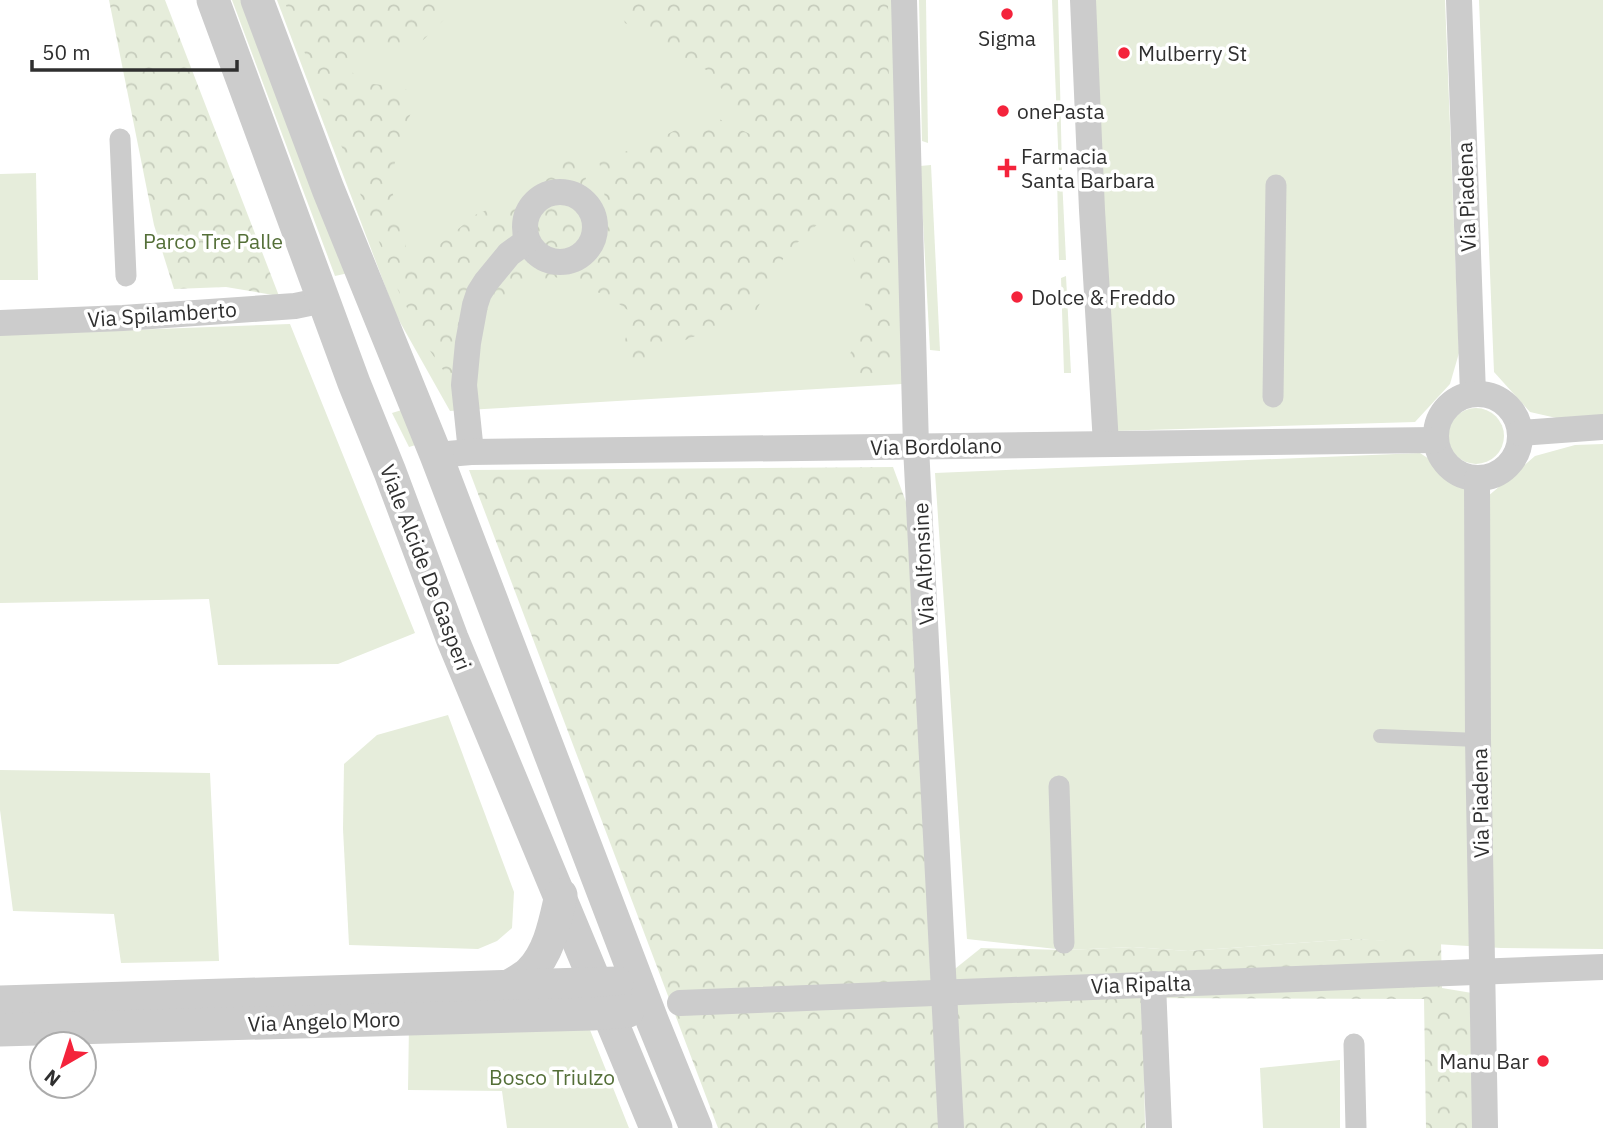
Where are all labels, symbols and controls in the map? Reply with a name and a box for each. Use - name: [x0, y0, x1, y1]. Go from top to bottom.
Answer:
- marker: Sigma: [999, 6, 1015, 22]
- place label: Sigma: [978, 24, 1036, 52]
- scale bar: [32, 28, 236, 72]
- text: 50 m: [42, 38, 91, 66]
- place label: Mulberry St: [1138, 39, 1247, 67]
- marker: Mulberry St: [1116, 45, 1132, 61]
- place label: onePasta: [1017, 97, 1105, 125]
- marker: onePasta: [995, 103, 1011, 119]
- street label: Via Piadena: [1450, 141, 1482, 253]
- place label: Farmacia Santa Barbara: [1021, 142, 1155, 194]
- marker: Farmacia Santa Barbara: [999, 160, 1015, 176]
- park label: Parco Tre Palle: [143, 227, 283, 255]
- place label: Dolce & Freddo: [1031, 283, 1176, 311]
- marker: Dolce & Freddo: [1009, 289, 1025, 305]
- street label: Via Spilamberto: [86, 295, 238, 333]
- street label: Via Bordolano: [870, 431, 1002, 461]
- street label: Viale Alcide De Gasperi: [374, 460, 478, 674]
- street label: Via Alfonsine: [906, 502, 940, 626]
- street label: Via Piadena: [1465, 748, 1495, 858]
- street label: Via Ripalta: [1090, 968, 1192, 1000]
- street label: Via Angelo Moro: [247, 1004, 401, 1038]
- north arrow: [28, 1030, 98, 1100]
- place label: Manu Bar: [1439, 1047, 1529, 1075]
- marker: Manu Bar: [1535, 1053, 1551, 1069]
- park label: Bosco Triulzo: [489, 1063, 615, 1091]
- text: N: [39, 1065, 65, 1092]

